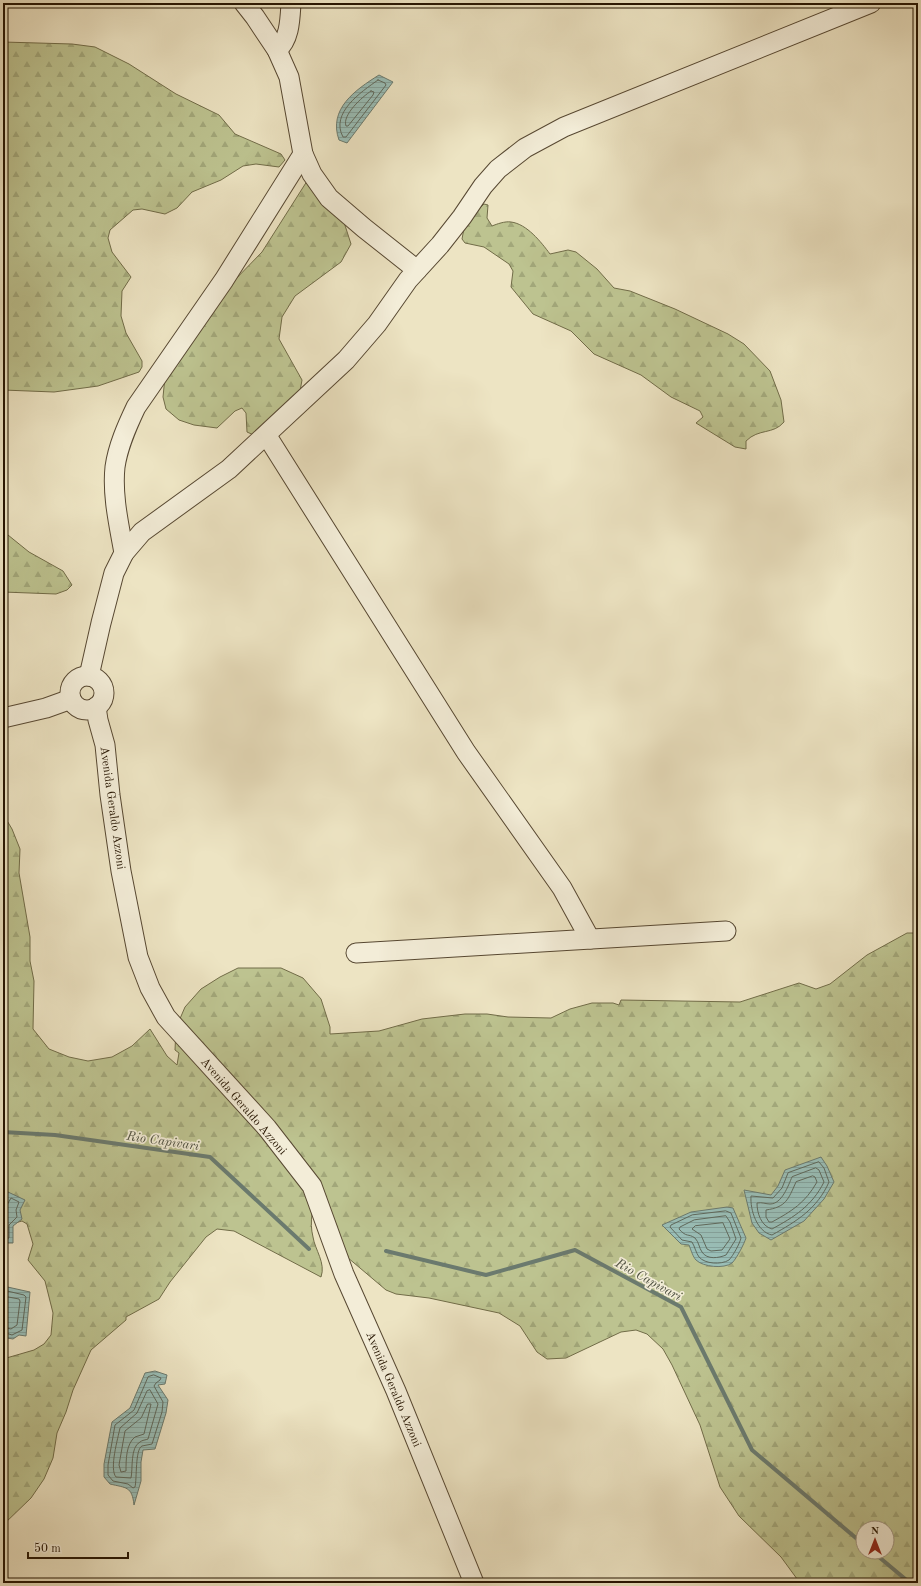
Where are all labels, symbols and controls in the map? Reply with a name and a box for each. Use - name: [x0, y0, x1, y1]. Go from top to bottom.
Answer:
- street label: Avenida Geraldo Azzoni: [97, 746, 127, 870]
- street label: Avenida Geraldo Azzoni: [198, 1056, 289, 1157]
- water label: Rio Capivari: [125, 1130, 201, 1153]
- water label: Rio Capivari: [612, 1256, 684, 1304]
- street label: Avenida Geraldo Azzoni: [363, 1330, 423, 1449]
- north arrow: [855, 1520, 895, 1560]
- text: N: [871, 1526, 880, 1537]
- scale bar: [28, 1534, 128, 1560]
- text: 50 m: [34, 1542, 61, 1555]

